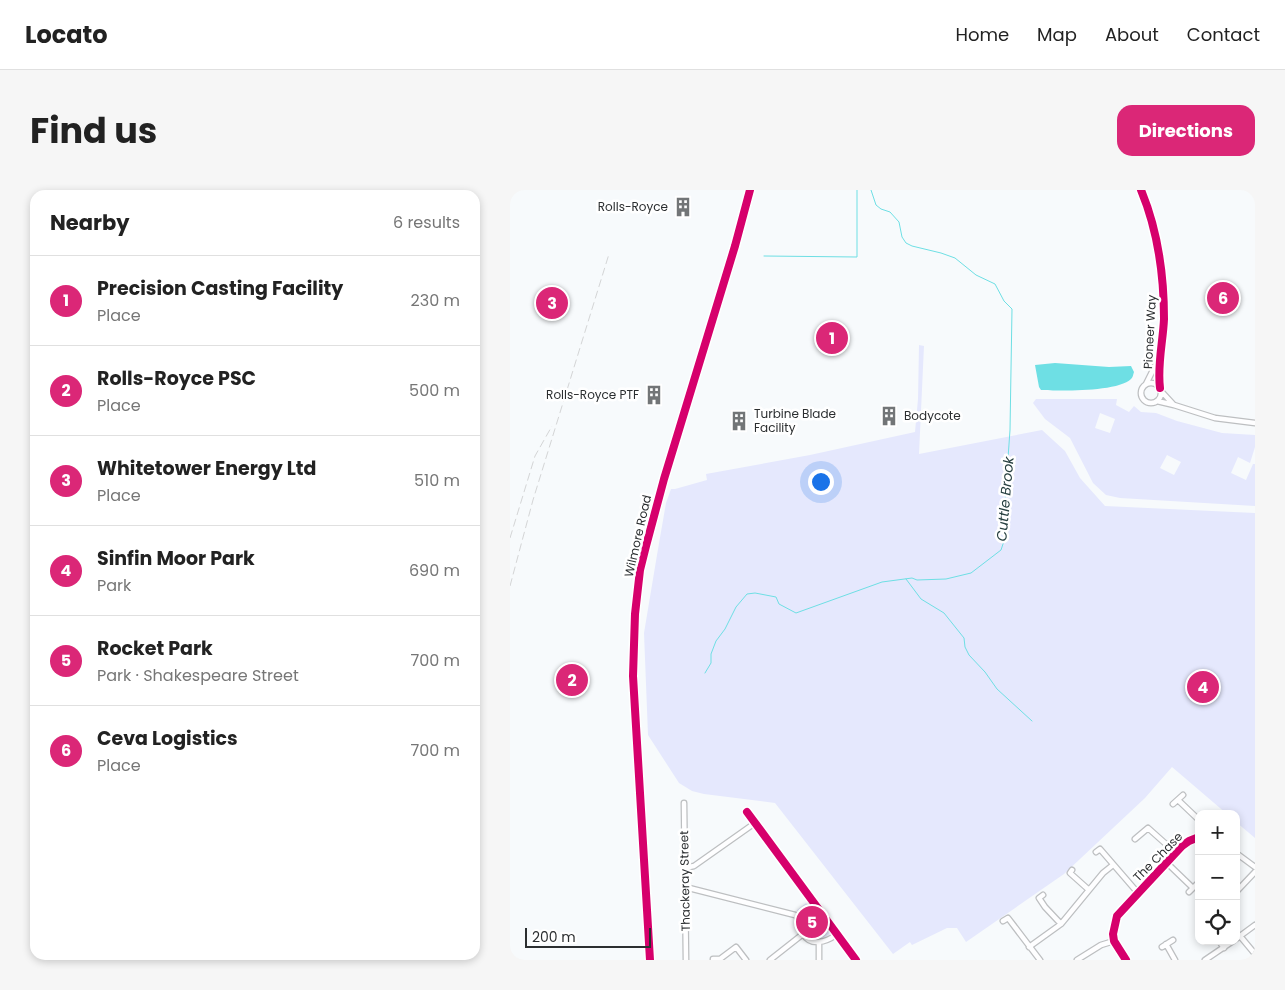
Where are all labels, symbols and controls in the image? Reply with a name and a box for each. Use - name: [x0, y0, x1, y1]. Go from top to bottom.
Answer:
- text: Locato: [25, 18, 108, 51]
- text: Home: [955, 22, 1009, 47]
- text: Map: [1037, 22, 1077, 47]
- text: About: [1105, 22, 1159, 47]
- text: Contact: [1187, 22, 1260, 47]
- button: Directions: [1117, 105, 1255, 156]
- text: Find us: [30, 106, 157, 155]
- building icon: Rolls-Royce: [672, 196, 694, 218]
- place label: Rolls-Royce: [598, 198, 668, 215]
- text: Nearby: [50, 208, 130, 237]
- text: 6 results: [393, 211, 460, 234]
- text: Precision Casting Facility: [97, 275, 343, 302]
- pin: 6: [1207, 279, 1239, 317]
- pin: 3: [536, 284, 568, 322]
- text: 1: [63, 289, 69, 312]
- text: 230 m: [411, 289, 460, 312]
- street label: Pioneer Way: [1139, 294, 1160, 370]
- text: Place: [97, 304, 141, 327]
- pin: 1: [816, 319, 848, 357]
- text: Rolls-Royce PSC: [97, 365, 256, 392]
- text: 2: [61, 379, 71, 402]
- text: 500 m: [409, 379, 460, 402]
- building icon: Rolls-Royce PTF: [643, 384, 665, 406]
- place label: Rolls-Royce PTF: [546, 386, 639, 403]
- text: Place: [97, 394, 141, 417]
- place label: Turbine Blade Facility: [754, 405, 836, 436]
- building icon: Bodycote: [878, 405, 900, 427]
- place label: Bodycote: [904, 407, 961, 424]
- building icon: Turbine Blade Facility: [728, 410, 750, 432]
- text: Whitetower Energy Ltd: [97, 455, 317, 482]
- water label: Cuttle Brook: [991, 455, 1019, 542]
- text: 3: [61, 469, 71, 492]
- text: 510 m: [414, 469, 460, 492]
- your location: [808, 469, 834, 495]
- text: Place: [97, 484, 141, 507]
- street label: Wilmore Road: [620, 493, 655, 579]
- text: Sinfin Moor Park: [97, 545, 255, 572]
- text: 4: [61, 559, 71, 582]
- text: 690 m: [409, 559, 460, 582]
- text: Park: [97, 574, 131, 597]
- text: Rocket Park: [97, 635, 213, 662]
- text: 5: [61, 649, 71, 672]
- text: 700 m: [410, 649, 460, 672]
- pin: 2: [556, 661, 588, 699]
- text: Park · Shakespeare Street: [97, 664, 299, 687]
- pin: 4: [1187, 668, 1219, 706]
- text: Ceva Logistics: [97, 725, 238, 752]
- text: 6: [61, 739, 71, 762]
- text: 700 m: [410, 739, 460, 762]
- text: Place: [97, 754, 141, 777]
- map controls: [1195, 810, 1240, 945]
- button: +: [1195, 810, 1240, 855]
- street label: The Chase: [1129, 828, 1186, 885]
- street label: Thackeray Street: [675, 830, 694, 932]
- button: −: [1195, 855, 1240, 900]
- button: locate: [1195, 900, 1240, 945]
- pin: 5: [796, 903, 828, 941]
- scale bar: [525, 925, 651, 948]
- text: 200 m: [532, 927, 576, 947]

